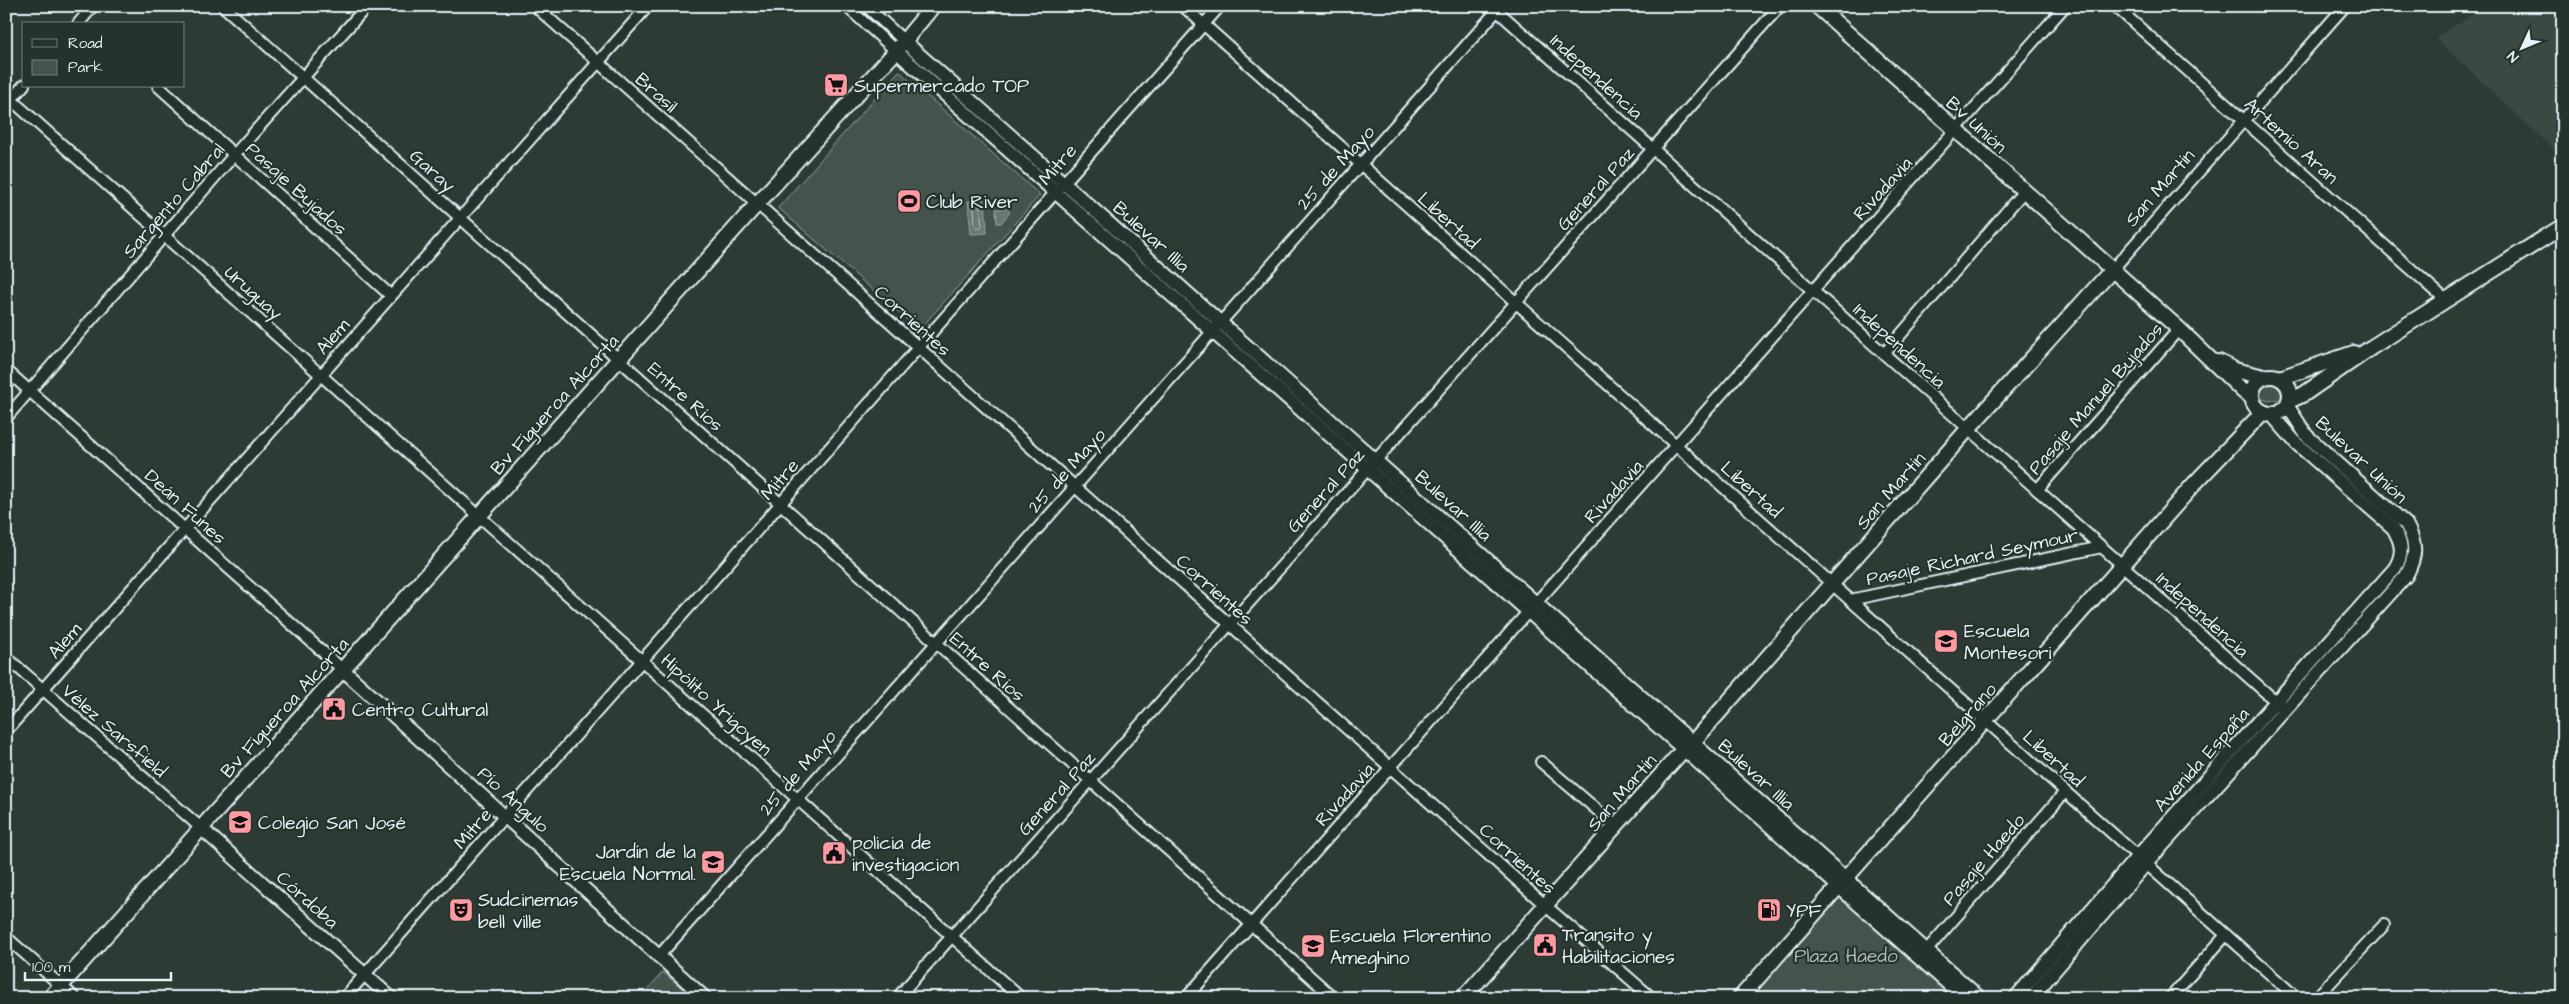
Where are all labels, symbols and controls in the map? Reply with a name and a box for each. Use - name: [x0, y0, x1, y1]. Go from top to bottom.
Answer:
- legend: [22, 22, 185, 88]
- north arrow: [2496, 22, 2546, 72]
- street label: Independencia: [1544, 28, 1649, 126]
- text: Road: [68, 33, 103, 54]
- text: N: [2503, 46, 2524, 66]
- text: Park: [68, 57, 103, 78]
- street label: Brasil: [629, 67, 683, 120]
- supermarket icon: Supermercado TOP: [823, 72, 849, 98]
- place label: Supermercado TOP: [854, 73, 1029, 100]
- street label: Bv Unión: [1939, 90, 2013, 160]
- street label: Artemio Aran: [2238, 91, 2344, 191]
- street label: 25 de Mayo: [1291, 119, 1383, 217]
- street label: Pasaje Bujados: [239, 136, 353, 242]
- street label: Sargento Cabral: [116, 137, 233, 265]
- street label: Mitre: [1033, 138, 1084, 192]
- street label: General Paz: [1551, 140, 1642, 237]
- street label: Garay: [402, 143, 461, 200]
- street label: San Martín: [2119, 143, 2201, 233]
- street label: Rivadavia: [1847, 151, 1919, 227]
- street label: Libertad: [1411, 186, 1485, 256]
- sports icon: Club River: [896, 188, 922, 214]
- place label: Club River: [926, 189, 1018, 216]
- street label: Bulevar Illia: [1107, 195, 1196, 279]
- street label: Uruguay: [217, 260, 289, 328]
- street label: Corrientes: [868, 279, 956, 363]
- street label: Independencia: [1847, 297, 1952, 395]
- street label: Alem: [310, 313, 357, 361]
- street label: Pasaje Manuel Bujados: [2022, 317, 2170, 481]
- street label: Bv Figueroa Alcorta: [485, 329, 627, 482]
- street label: Entre Ríos: [641, 356, 729, 438]
- street label: Bulevar Unión: [2309, 410, 2413, 510]
- street label: 25 de Mayo: [1022, 422, 1114, 520]
- street label: General Paz: [1281, 442, 1372, 539]
- street label: San Martín: [1850, 446, 1932, 536]
- street label: Mitre: [755, 453, 806, 507]
- street label: Rivadavia: [1578, 454, 1650, 530]
- street label: Libertad: [1714, 455, 1788, 525]
- street label: Deán Funes: [138, 463, 232, 551]
- street label: Bulevar Illia: [1409, 464, 1498, 548]
- street label: Pasaje Richard Seymour: [1864, 522, 2082, 594]
- street label: Corrientes: [1170, 548, 1258, 632]
- street label: Independencia: [2150, 566, 2255, 664]
- street label: Alem: [42, 617, 89, 665]
- place label: Escuela Montesori: [1964, 618, 2052, 667]
- street label: Entre Ríos: [943, 626, 1031, 708]
- school or university icon: Escuela Montesori: [1933, 628, 1959, 654]
- street label: Bv Figueroa Alcorta: [215, 632, 357, 785]
- street label: Hipólito Yrigoyen: [654, 648, 778, 763]
- street label: Belgrano: [1933, 677, 2005, 754]
- street label: Vélez Sarsfield: [56, 678, 173, 785]
- public building icon: Centro Cultural: [321, 696, 347, 722]
- place label: Centro Cultural: [352, 697, 488, 724]
- street label: Avenida España: [2148, 702, 2256, 818]
- street label: 25 de Mayo: [753, 724, 844, 823]
- street label: Libertad: [2016, 724, 2090, 794]
- street label: Bulevar Illia: [1712, 733, 1801, 817]
- street label: General Paz: [1012, 745, 1103, 842]
- street label: San Martín: [1581, 748, 1663, 838]
- street label: Rivadavia: [1309, 757, 1381, 833]
- street label: Pío Angulo: [471, 761, 555, 841]
- street label: Mitre: [448, 802, 499, 856]
- street label: Pasaje Haedo: [1937, 808, 2032, 912]
- school or university icon: Colegio San José: [227, 809, 253, 835]
- place label: Colegio San José: [258, 810, 406, 838]
- street label: Corrientes: [1473, 817, 1561, 901]
- place label: policia de investigacion: [852, 830, 959, 880]
- place label: Jardín de la Escuela Normal.: [560, 839, 696, 888]
- public building icon: policia de investigacion: [821, 840, 847, 866]
- school or university icon: Jardín de la Escuela Normal.: [700, 849, 726, 875]
- street label: Córdoba: [270, 865, 344, 936]
- place label: Sudcinemas bell ville: [478, 887, 578, 936]
- theatre icon: Sudcinemas bell ville: [448, 897, 474, 923]
- fuel station icon: YPF: [1756, 897, 1782, 923]
- place label: YPF: [1786, 898, 1821, 925]
- place label: Transito y Habilitaciones: [1562, 922, 1675, 971]
- place label: Escuela Florentino Ameghino: [1330, 923, 1491, 973]
- public building icon: Transito y Habilitaciones: [1532, 932, 1558, 958]
- school or university icon: Escuela Florentino Ameghino: [1300, 933, 1326, 959]
- park label: Plaza Haedo: [1794, 943, 1898, 970]
- scale bar: [25, 949, 171, 981]
- text: 100 m: [32, 957, 71, 978]

